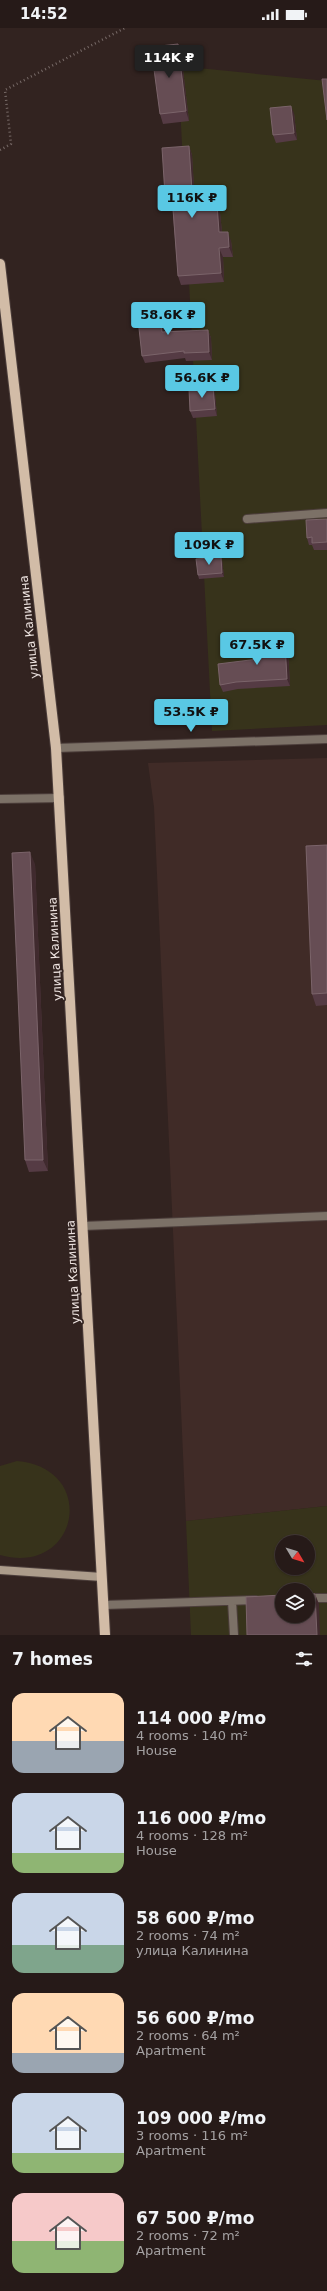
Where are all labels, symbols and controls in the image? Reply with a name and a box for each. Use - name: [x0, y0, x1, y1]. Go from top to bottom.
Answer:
- text: 14:52: [20, 5, 68, 23]
- pin: 114K ₽: [136, 45, 202, 79]
- text: 114K ₽: [144, 50, 194, 65]
- pin: 116K ₽: [159, 185, 225, 219]
- text: 116K ₽: [167, 190, 217, 205]
- pin: 58.6K ₽: [131, 302, 205, 336]
- text: 58.6K ₽: [140, 307, 196, 322]
- pin: 56.6K ₽: [165, 365, 239, 399]
- text: 56.6K ₽: [174, 370, 230, 385]
- pin: 109K ₽: [176, 532, 242, 566]
- text: 109K ₽: [184, 537, 234, 552]
- street label: улица Калинина: [17, 575, 41, 679]
- pin: 67.5K ₽: [220, 632, 294, 666]
- text: 67.5K ₽: [229, 637, 285, 652]
- pin: 53.5K ₽: [154, 699, 228, 733]
- text: 53.5K ₽: [163, 704, 219, 719]
- street label: улица Калинина: [45, 897, 65, 1001]
- street label: улица Калинина: [63, 1220, 83, 1324]
- north arrow: [275, 1535, 315, 1575]
- map controls: [275, 1535, 315, 1623]
- button: layers: [275, 1583, 315, 1623]
- icon: filters: [293, 1648, 315, 1670]
- text: 7 homes: [12, 1649, 93, 1669]
- text: 114 000 ₽/mo: [136, 1708, 266, 1728]
- icon: home: [44, 1709, 92, 1757]
- text: 4 rooms · 140 m²: [136, 1728, 248, 1743]
- text: House: [136, 1743, 177, 1758]
- text: 116 000 ₽/mo: [136, 1808, 266, 1828]
- icon: home: [44, 1809, 92, 1857]
- text: 4 rooms · 128 m²: [136, 1828, 248, 1843]
- text: House: [136, 1843, 177, 1858]
- text: 58 600 ₽/mo: [136, 1908, 254, 1928]
- icon: home: [44, 1909, 92, 1957]
- text: 2 rooms · 74 m²: [136, 1928, 240, 1943]
- text: улица Калинина: [136, 1943, 249, 1958]
- text: 56 600 ₽/mo: [136, 2008, 254, 2028]
- icon: home: [44, 2009, 92, 2057]
- text: 2 rooms · 64 m²: [136, 2028, 240, 2043]
- text: Apartment: [136, 2043, 206, 2058]
- text: 109 000 ₽/mo: [136, 2108, 266, 2128]
- icon: home: [44, 2109, 92, 2157]
- text: 3 rooms · 116 m²: [136, 2128, 248, 2143]
- text: Apartment: [136, 2143, 206, 2158]
- text: 67 500 ₽/mo: [136, 2208, 254, 2228]
- icon: home: [44, 2209, 92, 2257]
- text: 2 rooms · 72 m²: [136, 2228, 240, 2243]
- text: Apartment: [136, 2243, 206, 2258]

